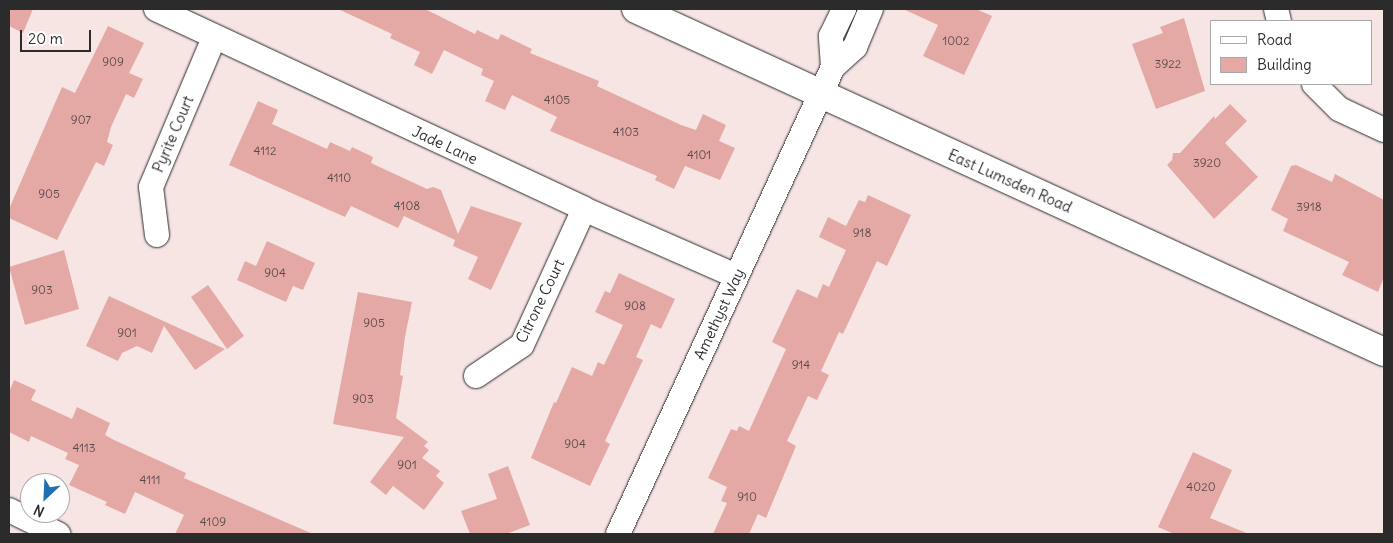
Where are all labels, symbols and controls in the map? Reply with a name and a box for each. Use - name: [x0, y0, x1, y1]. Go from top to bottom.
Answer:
- scale bar: [22, 20, 94, 52]
- legend: [1210, 20, 1373, 85]
- text: 20 m: [28, 29, 63, 48]
- text: Road: [1257, 30, 1292, 49]
- house number: 1002: [942, 34, 970, 48]
- house number: 909: [102, 55, 124, 69]
- text: Building: [1257, 55, 1312, 74]
- house number: 3922: [1155, 57, 1181, 71]
- street label: Pyrite Court: [149, 93, 197, 175]
- house number: 4105: [544, 93, 570, 107]
- house number: 907: [71, 113, 91, 127]
- street label: Jade Lane: [410, 122, 480, 168]
- house number: 4103: [613, 125, 639, 139]
- house number: 4112: [254, 144, 276, 158]
- street label: East Lumsden Road: [945, 146, 1075, 216]
- house number: 4101: [687, 148, 711, 162]
- house number: 3920: [1193, 156, 1221, 170]
- house number: 4110: [327, 171, 351, 185]
- house number: 905: [38, 187, 60, 201]
- house number: 4108: [394, 199, 420, 213]
- house number: 3918: [1296, 200, 1322, 214]
- house number: 918: [853, 226, 871, 240]
- street label: Citrone Court: [512, 256, 568, 346]
- house number: 904: [264, 266, 286, 280]
- street label: Amethyst Way: [690, 266, 748, 362]
- house number: 903: [31, 283, 53, 297]
- house number: 908: [624, 299, 646, 313]
- house number: 905: [363, 316, 385, 330]
- house number: 901: [117, 326, 137, 340]
- house number: 914: [792, 358, 810, 372]
- house number: 903: [352, 392, 374, 406]
- house number: 904: [564, 437, 586, 451]
- house number: 4113: [72, 441, 96, 455]
- house number: 901: [397, 458, 417, 472]
- north arrow: [20, 473, 70, 523]
- house number: 4111: [139, 473, 161, 487]
- house number: 4020: [1186, 480, 1216, 494]
- house number: 910: [737, 490, 757, 504]
- text: N: [31, 500, 47, 521]
- house number: 4109: [200, 515, 226, 529]

